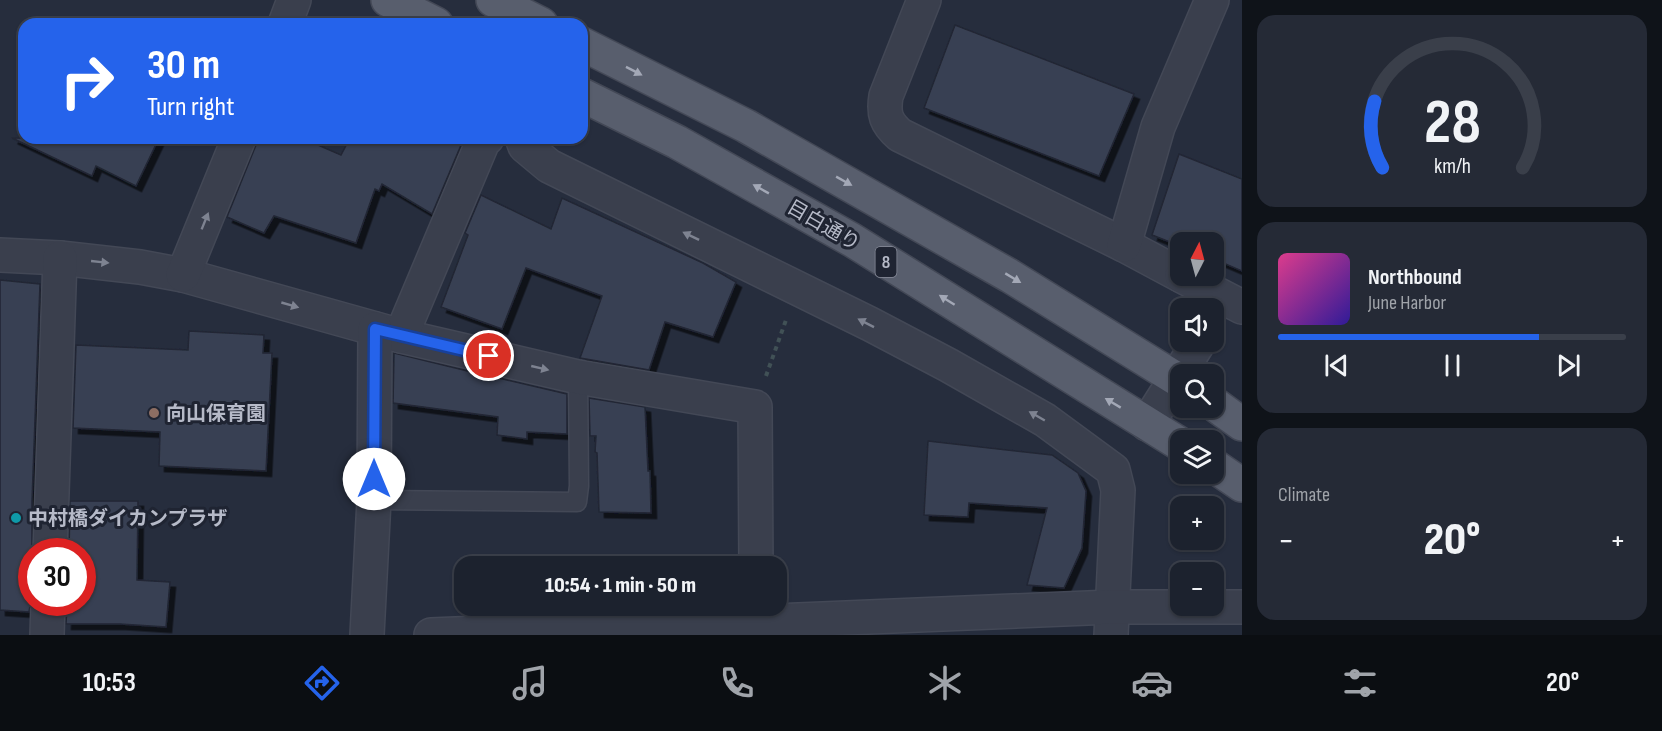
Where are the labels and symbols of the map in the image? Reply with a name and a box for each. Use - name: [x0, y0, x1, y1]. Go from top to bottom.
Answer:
- one-way arrow: [626, 66, 643, 75]
- one-way arrow: [836, 176, 853, 186]
- one-way arrow: [753, 185, 770, 195]
- street label: 目白通り: [783, 195, 864, 256]
- one-way arrow: [201, 212, 210, 230]
- one-way arrow: [683, 232, 700, 241]
- north arrow: [1170, 232, 1224, 286]
- road number: 8: [876, 247, 896, 277]
- one-way arrow: [91, 257, 110, 267]
- one-way arrow: [1005, 273, 1021, 284]
- one-way arrow: [939, 294, 955, 305]
- one-way arrow: [281, 301, 299, 310]
- one-way arrow: [857, 318, 875, 328]
- pin: [463, 330, 514, 381]
- one-way arrow: [531, 363, 549, 373]
- one-way arrow: [1105, 397, 1121, 408]
- place label: 向山保育園: [166, 402, 266, 426]
- marker: 向山保育園: [147, 406, 161, 420]
- one-way arrow: [1029, 410, 1045, 421]
- position arrow: [342, 447, 406, 511]
- place label: 中村橋ダイカンプラザ: [28, 507, 227, 531]
- marker: 中村橋ダイカンプラザ: [9, 511, 23, 525]
- speed limit sign: 30: [18, 538, 96, 616]

